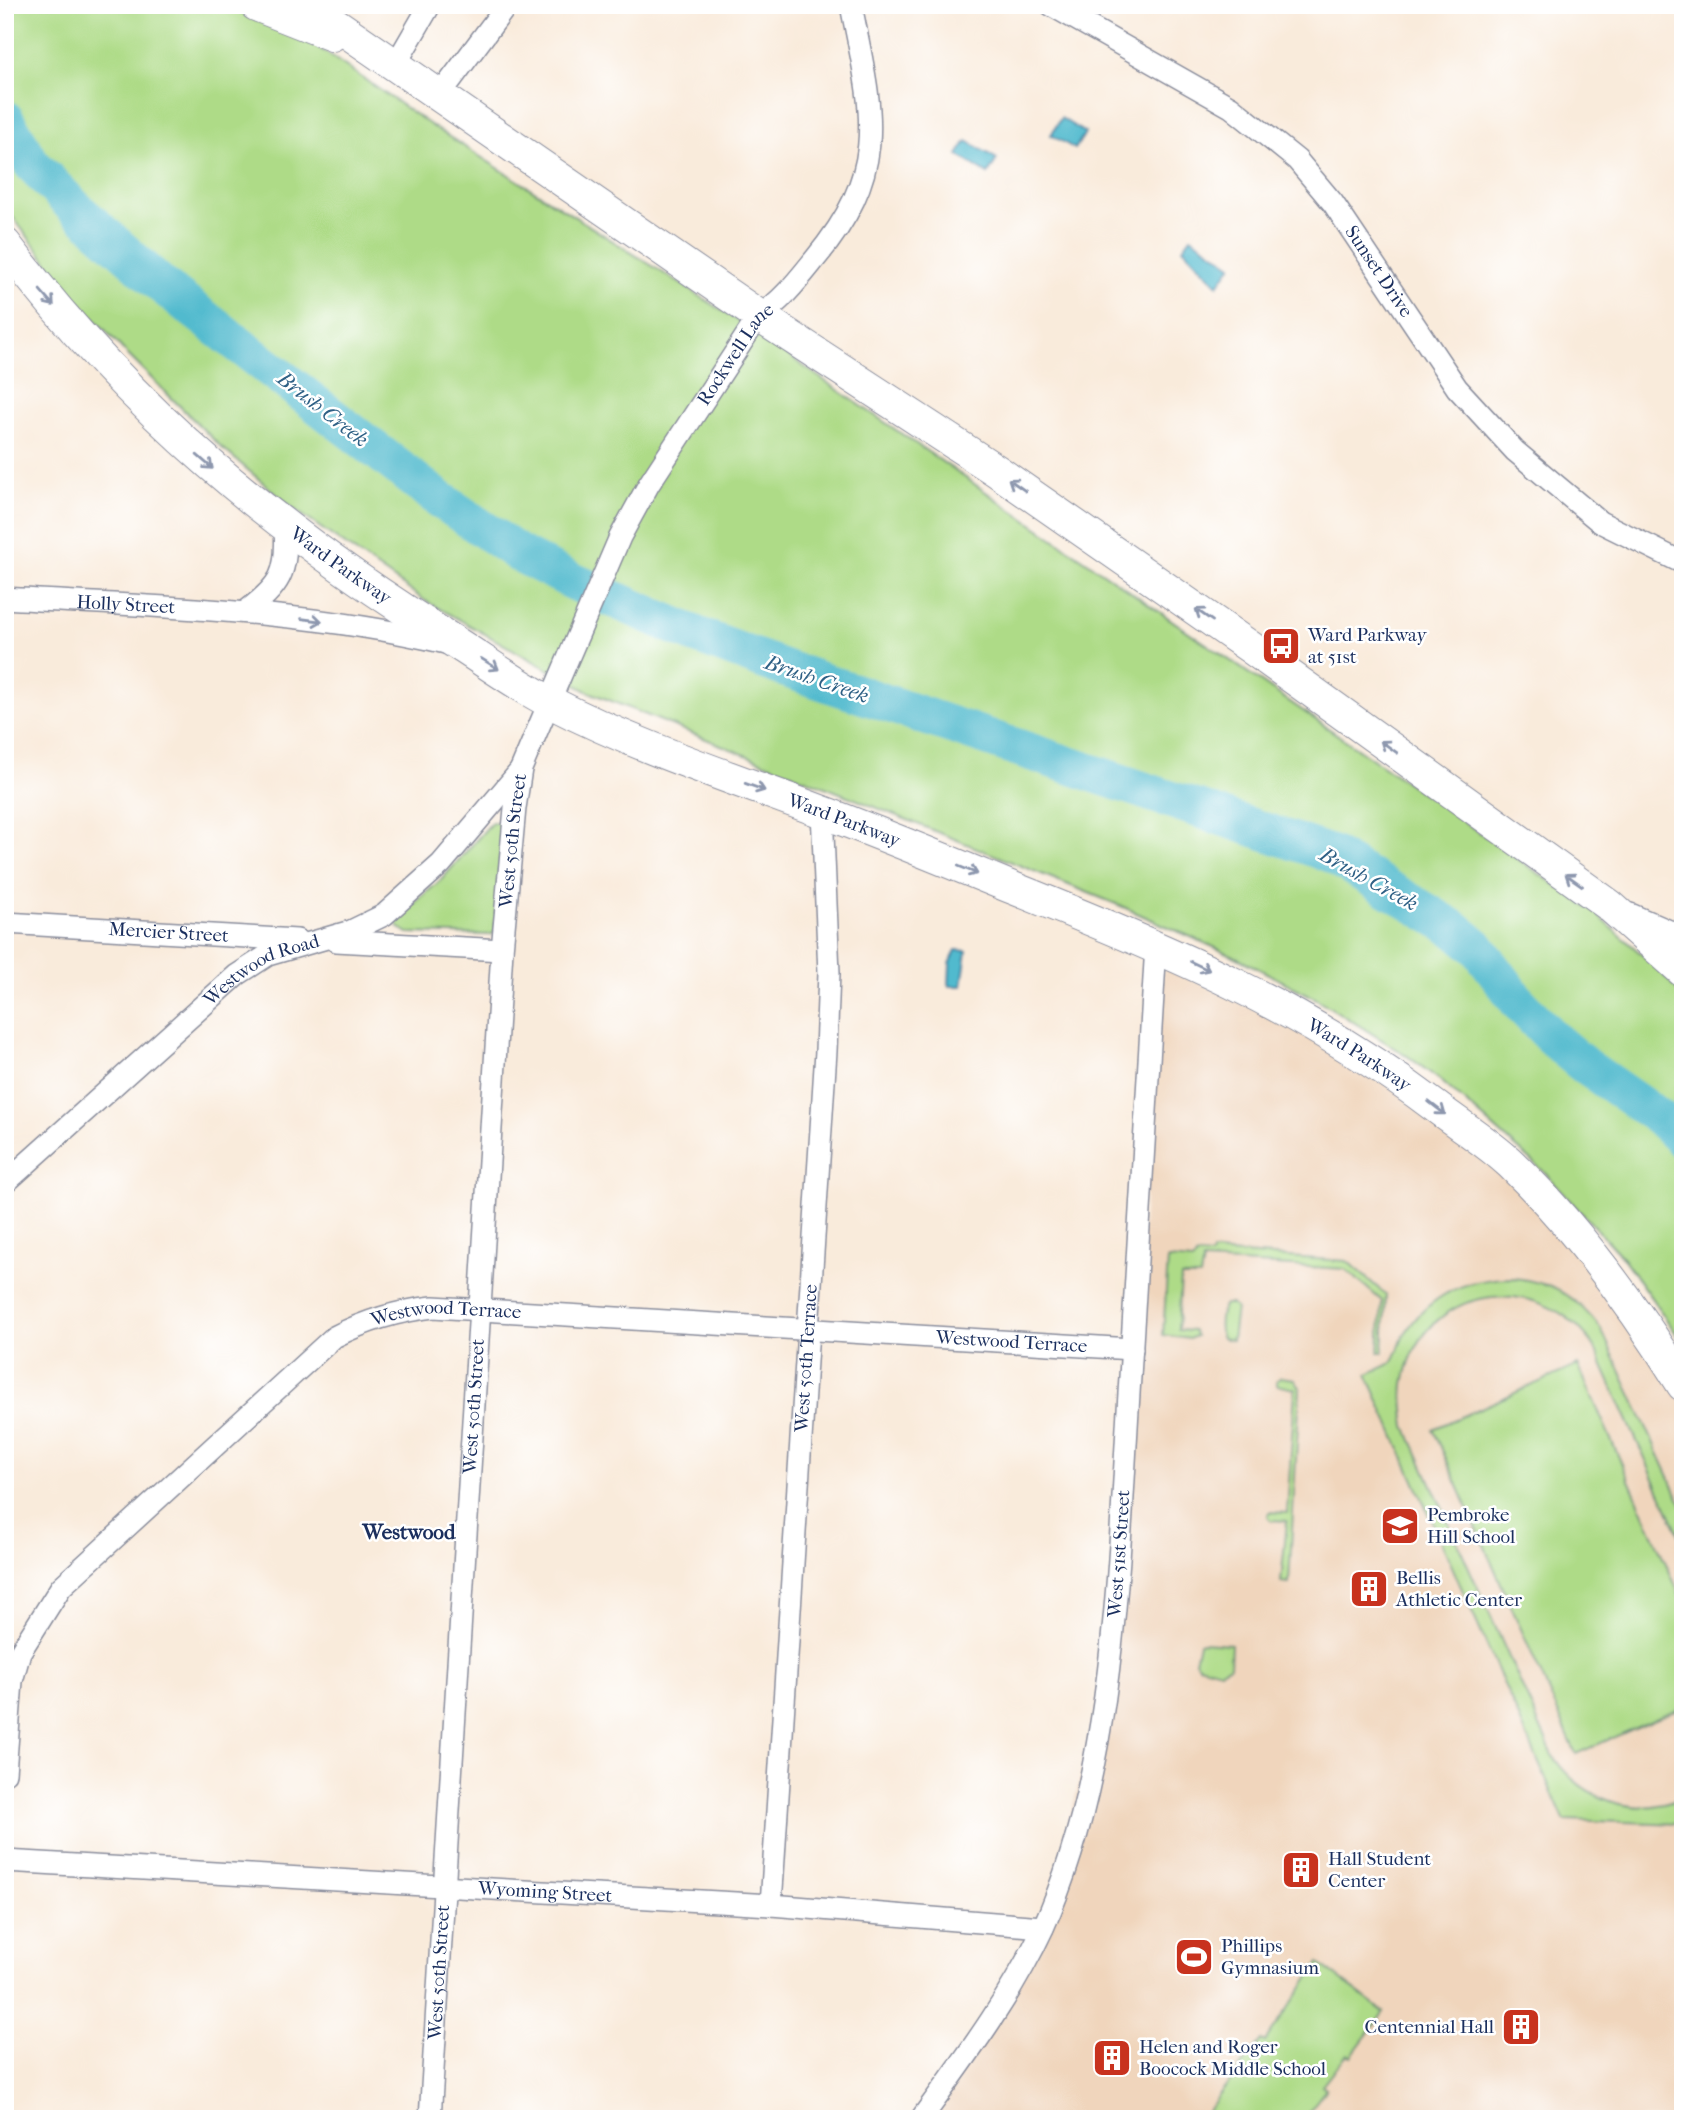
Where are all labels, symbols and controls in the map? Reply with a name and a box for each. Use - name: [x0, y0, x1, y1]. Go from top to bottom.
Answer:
- street label: Sunset Drive: [1340, 222, 1417, 321]
- one-way arrow: [39, 289, 55, 307]
- street label: Rockwell Lane: [693, 298, 778, 410]
- water label: Brush Creek: [272, 366, 373, 452]
- one-way arrow: [195, 454, 213, 470]
- one-way arrow: [1008, 478, 1027, 492]
- street label: Ward Parkway: [285, 522, 396, 610]
- street label: Holly Street: [76, 591, 176, 618]
- one-way arrow: [1195, 608, 1214, 622]
- one-way arrow: [301, 614, 323, 627]
- place label: Ward Parkway at 51st: [1307, 624, 1428, 668]
- bus stop icon: Ward Parkway at 51st: [1260, 625, 1302, 667]
- water label: Brush Creek: [761, 650, 872, 708]
- one-way arrow: [479, 658, 499, 672]
- one-way arrow: [1380, 740, 1399, 754]
- street label: West 50th Street: [495, 772, 531, 910]
- one-way arrow: [744, 782, 766, 794]
- street label: Ward Parkway: [784, 789, 904, 852]
- water label: Brush Creek: [1315, 842, 1422, 916]
- one-way arrow: [956, 864, 978, 877]
- one-way arrow: [1565, 873, 1584, 887]
- street label: Mercier Street: [108, 918, 230, 947]
- street label: Westwood Road: [199, 930, 322, 1011]
- one-way arrow: [1189, 960, 1210, 973]
- street label: Ward Parkway: [1302, 1013, 1416, 1097]
- one-way arrow: [1427, 1100, 1446, 1115]
- street label: West 50th Terrace: [790, 1283, 822, 1434]
- street label: Westwood Terrace: [367, 1296, 522, 1331]
- street label: Westwood Terrace: [934, 1326, 1088, 1357]
- street label: West 50th Street: [459, 1338, 489, 1475]
- street label: West 51st Street: [1103, 1489, 1134, 1619]
- place label: Pembroke Hill School: [1427, 1504, 1515, 1548]
- school or university icon: Pembroke Hill School: [1379, 1505, 1421, 1547]
- district label: Westwood: [362, 1520, 456, 1544]
- place label: Bellis Athletic Center: [1395, 1567, 1523, 1611]
- building icon: Bellis Athletic Center: [1348, 1568, 1390, 1610]
- place label: Hall Student Center: [1328, 1848, 1431, 1892]
- building icon: Hall Student Center: [1280, 1849, 1322, 1891]
- street label: Wyoming Street: [476, 1877, 613, 1907]
- street label: West 50th Street: [424, 1904, 454, 2041]
- place label: Phillips Gymnasium: [1221, 1935, 1319, 1979]
- sports icon: Phillips Gymnasium: [1173, 1936, 1215, 1978]
- building icon: Centennial Hall: [1500, 2006, 1542, 2048]
- place label: Centennial Hall: [1365, 2016, 1494, 2038]
- place label: Helen and Roger Boocock Middle School: [1139, 2036, 1326, 2080]
- building icon: Helen and Roger Boocock Middle School: [1091, 2037, 1133, 2079]

